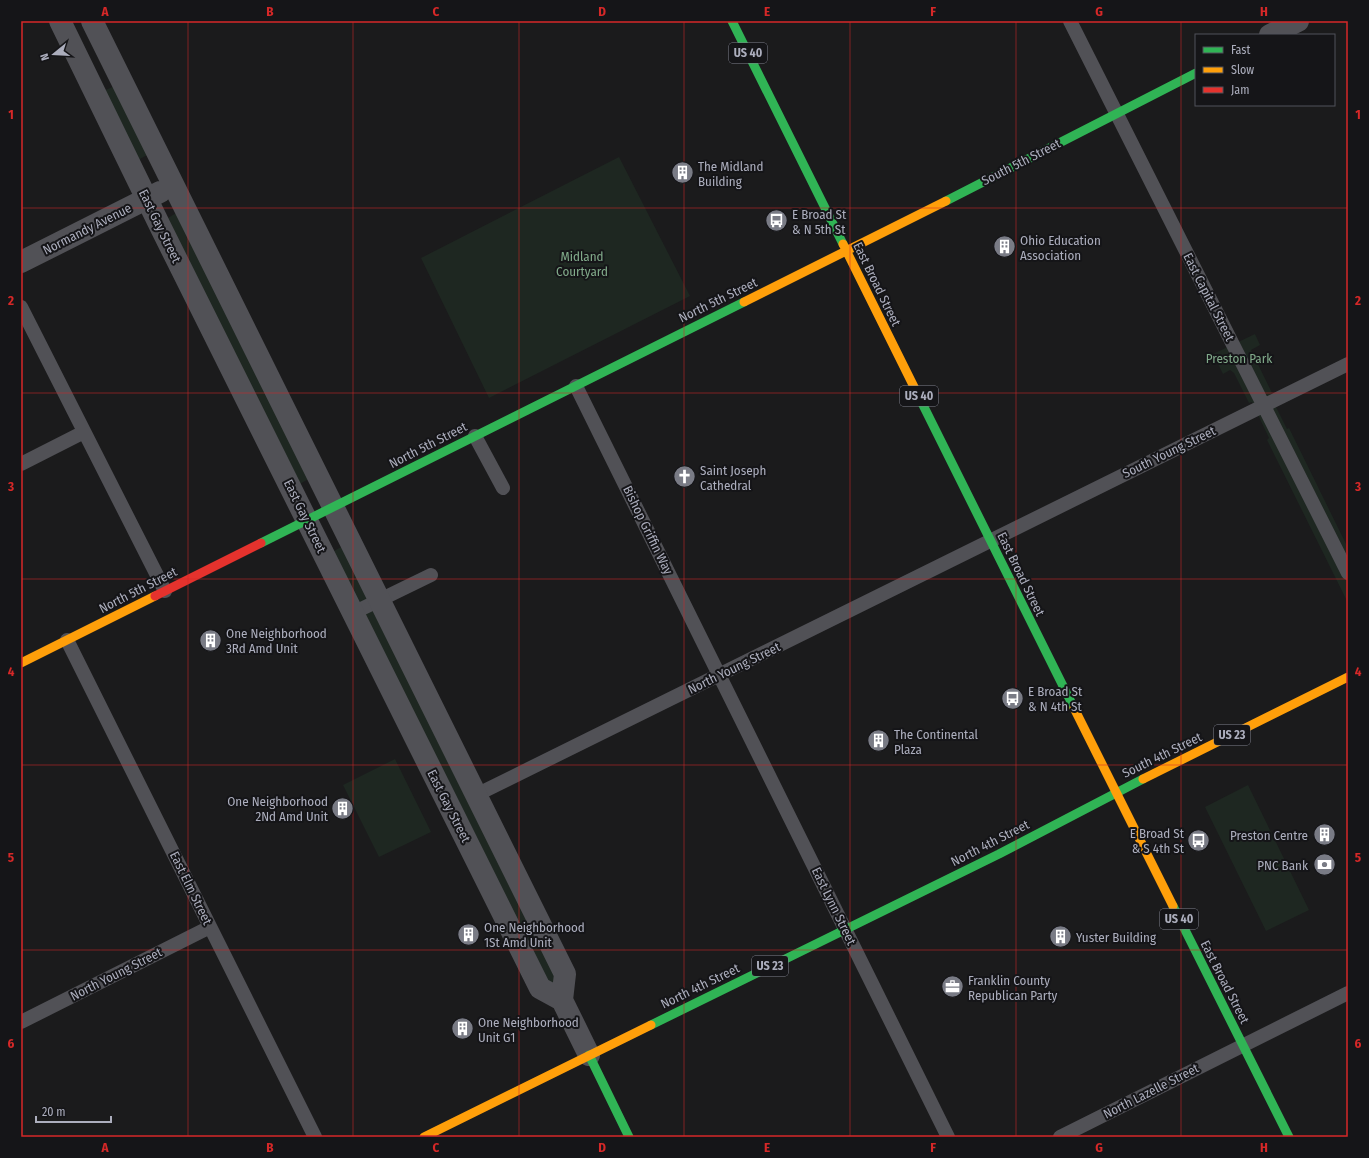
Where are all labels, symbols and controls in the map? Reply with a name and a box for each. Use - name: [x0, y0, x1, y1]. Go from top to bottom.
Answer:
- text: A: [100, 4, 109, 19]
- text: B: [266, 4, 274, 19]
- text: C: [433, 4, 440, 19]
- text: D: [598, 4, 606, 19]
- text: E: [764, 4, 770, 19]
- text: F: [930, 4, 936, 19]
- text: G: [1095, 4, 1103, 19]
- text: H: [1260, 4, 1268, 19]
- north arrow: [34, 34, 74, 74]
- legend: [1195, 34, 1335, 106]
- road number: US 40: [729, 43, 767, 63]
- text: Fast: [1231, 43, 1250, 57]
- text: N: [38, 52, 52, 62]
- text: Slow: [1231, 63, 1254, 77]
- text: Jam: [1231, 83, 1249, 97]
- text: 1: [8, 107, 14, 122]
- text: 1: [1355, 107, 1361, 122]
- street label: South 5th Street: [979, 135, 1063, 188]
- place label: The Midland Building: [698, 159, 763, 189]
- building icon: The Midland Building: [670, 160, 696, 186]
- street label: East Gay Street: [136, 187, 184, 266]
- street label: Normandy Avenue: [40, 200, 134, 258]
- place label: E Broad St & N 5th St: [792, 207, 847, 237]
- bus stop icon: E Broad St & N 5th St: [763, 208, 789, 234]
- place label: Ohio Education Association: [1020, 233, 1101, 263]
- building icon: Ohio Education Association: [991, 234, 1017, 260]
- street label: East Broad Street: [850, 240, 904, 329]
- park label: Midland Courtyard: [556, 249, 608, 279]
- street label: East Capital Street: [1180, 250, 1238, 344]
- street label: North 5th Street: [676, 274, 760, 325]
- text: 2: [7, 293, 14, 308]
- text: 2: [1354, 293, 1361, 308]
- park label: Preston Park: [1206, 351, 1273, 366]
- road number: US 40: [900, 386, 938, 406]
- street label: North 5th Street: [387, 419, 470, 471]
- street label: South Young Street: [1120, 423, 1219, 481]
- place label: Saint Joseph Cathedral: [700, 463, 766, 493]
- church icon: Saint Joseph Cathedral: [672, 464, 698, 490]
- street label: East Gay Street: [281, 477, 329, 556]
- text: 3: [7, 479, 14, 494]
- text: 3: [1354, 479, 1361, 494]
- street label: Bishop Griffin Way: [620, 483, 676, 577]
- street label: East Broad Street: [994, 530, 1048, 619]
- street label: North 5th Street: [97, 564, 180, 616]
- place label: One Neighborhood 3Rd Amd Unit: [226, 626, 327, 656]
- building icon: One Neighborhood 3Rd Amd Unit: [197, 627, 223, 653]
- street label: North Young Street: [685, 639, 783, 697]
- text: 4: [8, 664, 15, 679]
- text: 4: [1355, 664, 1362, 679]
- place label: E Broad St & N 4th St: [1028, 684, 1083, 714]
- bus stop icon: E Broad St & N 4th St: [999, 685, 1025, 711]
- road number: US 23: [1214, 725, 1250, 745]
- place label: The Continental Plaza: [894, 727, 978, 757]
- building icon: The Continental Plaza: [866, 728, 892, 754]
- street label: South 4th Street: [1120, 729, 1205, 781]
- street label: East Gay Street: [424, 767, 474, 845]
- place label: One Neighborhood 2Nd Amd Unit: [227, 794, 329, 824]
- building icon: One Neighborhood 2Nd Amd Unit: [330, 795, 356, 821]
- street label: North 4th Street: [948, 816, 1032, 869]
- building icon: Preston Centre: [1311, 822, 1337, 848]
- place label: E Broad St & S 4th St: [1130, 826, 1185, 856]
- bus stop icon: E Broad St & S 4th St: [1186, 827, 1212, 853]
- place label: Preston Centre: [1230, 828, 1308, 843]
- street label: East Elm Street: [167, 849, 215, 928]
- text: 5: [8, 850, 14, 865]
- text: 5: [1355, 850, 1361, 865]
- bank icon: PNC Bank: [1311, 852, 1337, 878]
- place label: PNC Bank: [1257, 858, 1309, 873]
- street label: East Lynn Street: [809, 865, 860, 948]
- road number: US 40: [1160, 909, 1198, 929]
- place label: One Neighborhood 1St Amd Unit: [484, 920, 585, 950]
- building icon: One Neighborhood 1St Amd Unit: [456, 921, 482, 947]
- building icon: Yuster Building: [1047, 924, 1073, 950]
- place label: Yuster Building: [1076, 930, 1157, 945]
- street label: East Broad Street: [1198, 938, 1253, 1027]
- street label: North Young Street: [68, 944, 165, 1004]
- road number: US 23: [752, 956, 788, 976]
- street label: North 4th Street: [658, 960, 743, 1012]
- place label: Franklin County Republican Party: [968, 973, 1058, 1003]
- office icon: Franklin County Republican Party: [940, 974, 966, 1000]
- place label: One Neighborhood Unit G1: [478, 1015, 579, 1045]
- building icon: One Neighborhood Unit G1: [449, 1016, 475, 1042]
- text: 6: [8, 1036, 15, 1051]
- text: 6: [1355, 1036, 1362, 1051]
- street label: North Lazelle Street: [1101, 1060, 1202, 1122]
- scale bar: [36, 1098, 111, 1124]
- text: 20 m: [42, 1105, 66, 1119]
- text: A: [100, 1140, 109, 1155]
- text: B: [266, 1140, 274, 1155]
- text: C: [433, 1140, 440, 1155]
- text: D: [598, 1140, 606, 1155]
- text: E: [764, 1140, 770, 1155]
- text: F: [930, 1140, 936, 1155]
- text: G: [1095, 1140, 1103, 1155]
- text: H: [1260, 1140, 1268, 1155]

